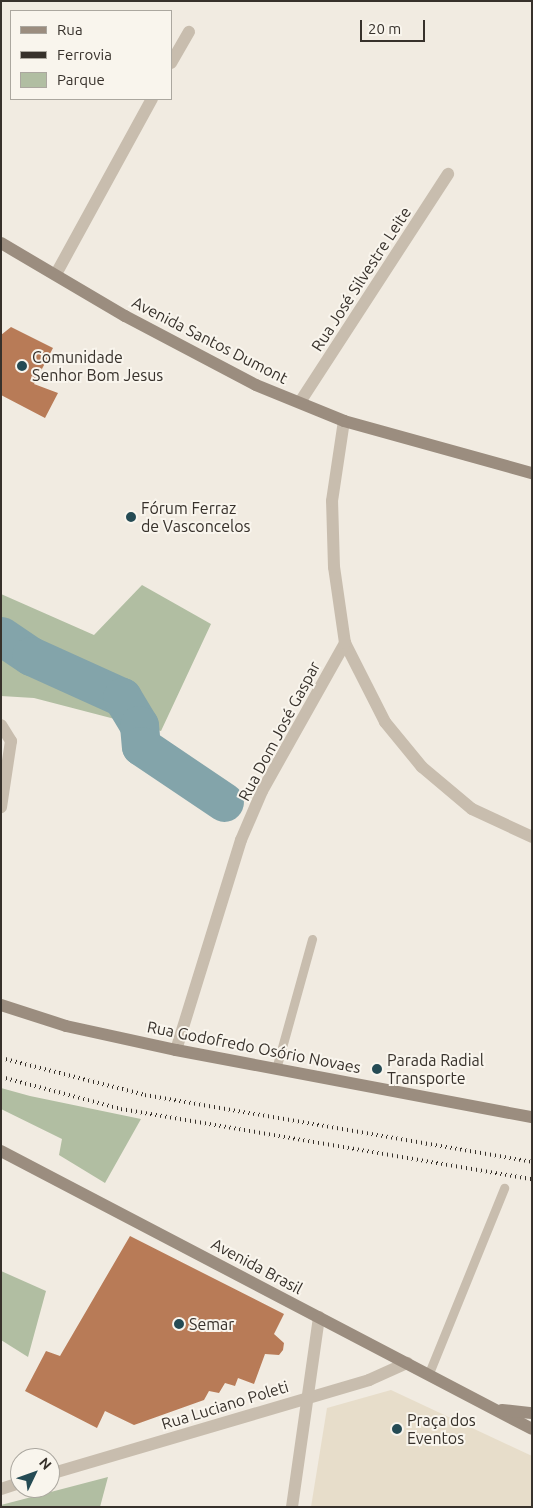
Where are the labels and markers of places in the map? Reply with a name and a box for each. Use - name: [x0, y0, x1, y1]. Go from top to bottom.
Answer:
- place label: Comunidade Senhor Bom Jesus: [32, 347, 163, 385]
- marker: Comunidade Senhor Bom Jesus: [16, 360, 28, 372]
- place label: Fórum Ferraz de Vasconcelos: [141, 498, 251, 536]
- marker: Fórum Ferraz de Vasconcelos: [125, 511, 137, 523]
- place label: Parada Radial Transporte: [387, 1050, 484, 1088]
- marker: Parada Radial Transporte: [371, 1063, 383, 1075]
- place label: Semar: [189, 1314, 234, 1334]
- marker: Semar: [173, 1318, 185, 1330]
- place label: Praça dos Eventos: [407, 1410, 476, 1448]
- marker: Praça dos Eventos: [391, 1423, 403, 1435]

